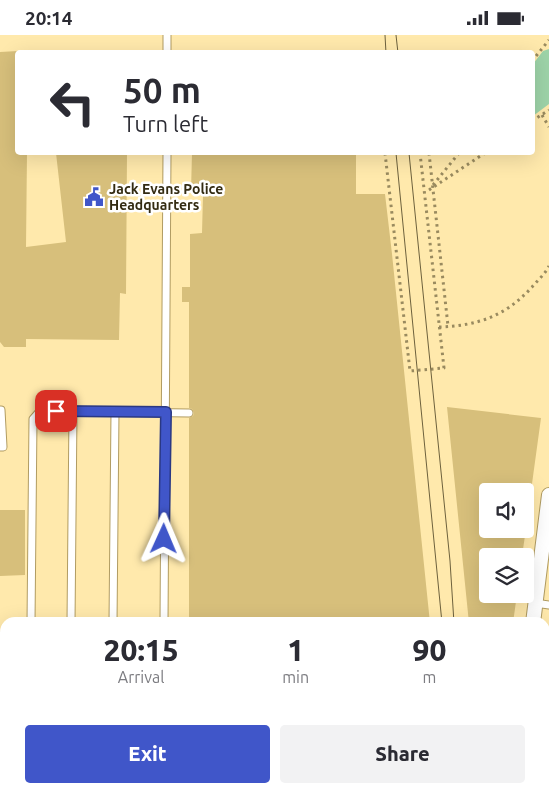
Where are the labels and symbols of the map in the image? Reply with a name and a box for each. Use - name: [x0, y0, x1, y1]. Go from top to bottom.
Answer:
- place label: Jack Evans Police Headquarters: [109, 181, 223, 213]
- public building icon: Jack Evans Police Headquarters: [83, 186, 105, 208]
- pin: [35, 390, 77, 432]
- position arrow: [137, 512, 189, 564]

